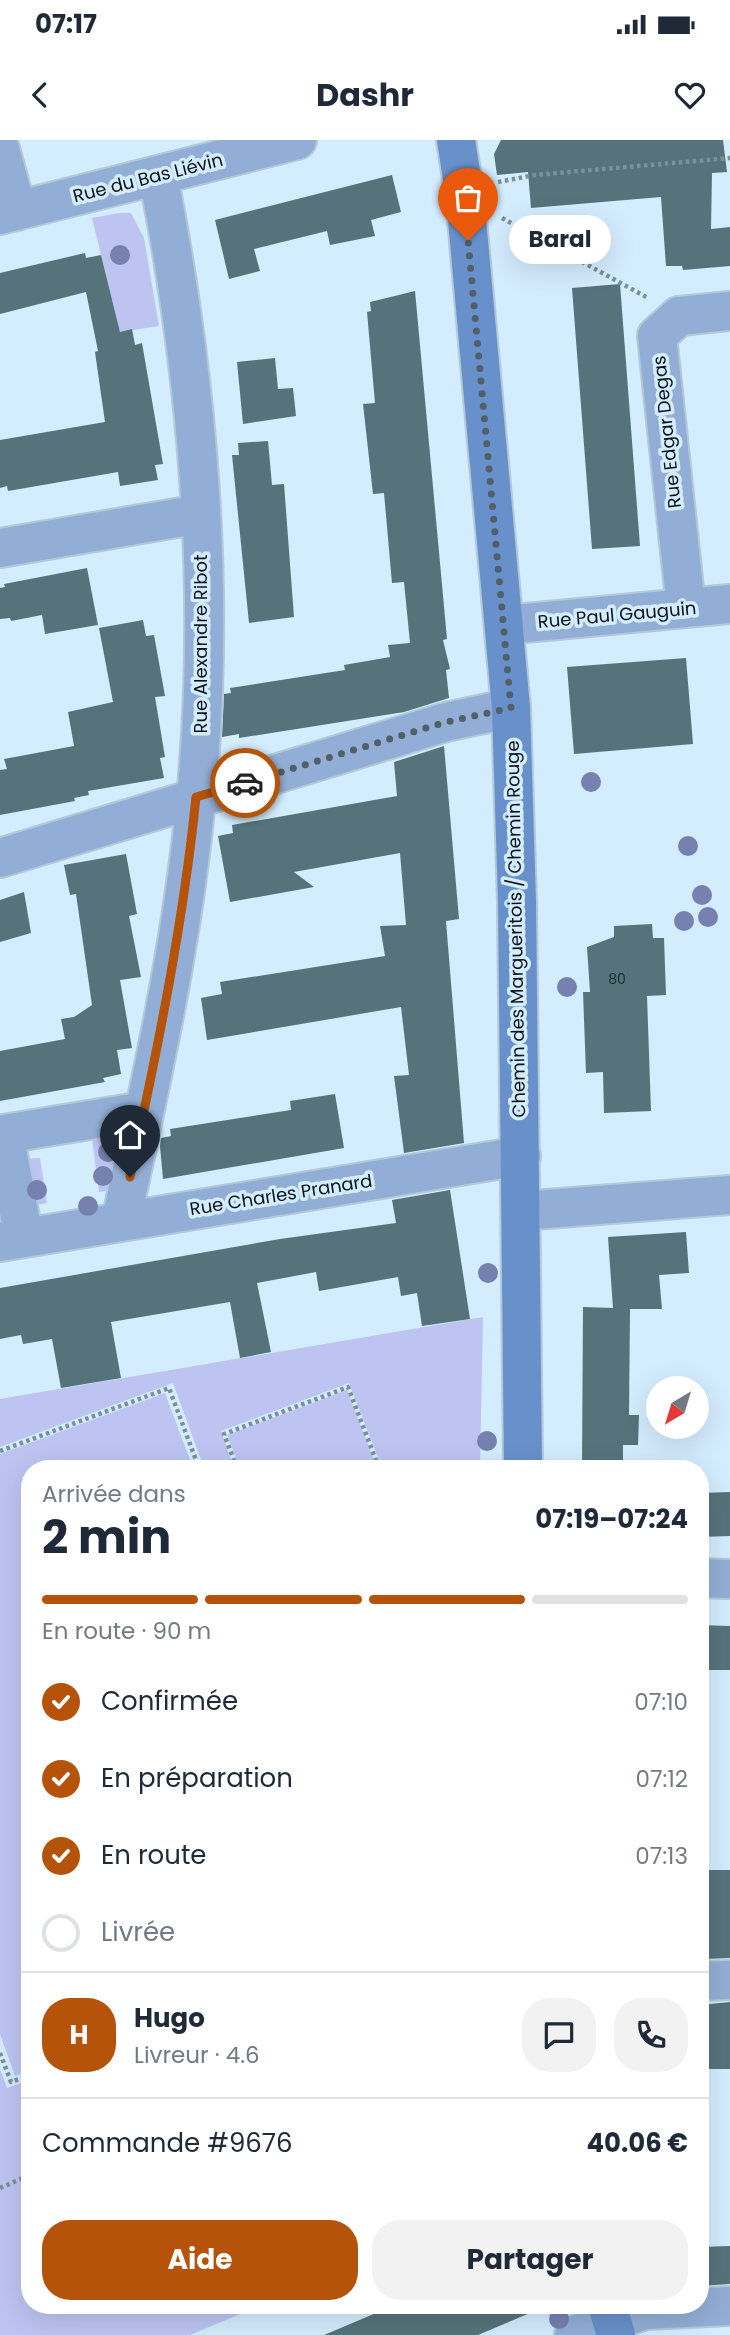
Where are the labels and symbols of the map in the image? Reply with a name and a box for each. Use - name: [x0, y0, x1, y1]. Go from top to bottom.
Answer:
- street label: Rue du Bas Liévin: [70, 147, 225, 208]
- pin: [438, 168, 498, 240]
- callout: Baral: [510, 216, 612, 264]
- street label: Rue Edgar Degas: [646, 355, 687, 510]
- street label: Rue Alexandre Ribot: [188, 555, 213, 733]
- street label: Rue Paul Gauguin: [537, 595, 697, 634]
- street label: Chemin des Margueritois / Chemin Rouge: [500, 740, 531, 1118]
- courier: [210, 748, 280, 818]
- house number: 80: [608, 969, 626, 989]
- pin: [100, 1105, 160, 1177]
- street label: Rue Charles Pranard: [188, 1168, 374, 1221]
- north arrow: [646, 1376, 709, 1438]

